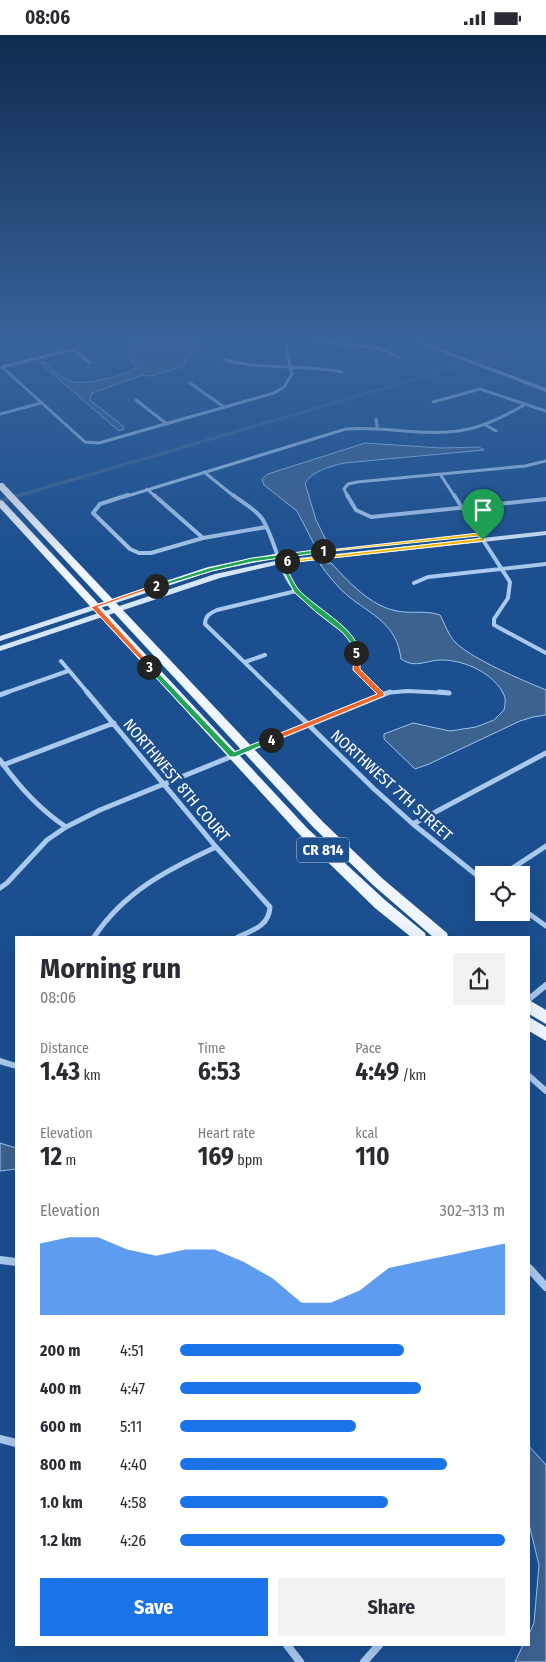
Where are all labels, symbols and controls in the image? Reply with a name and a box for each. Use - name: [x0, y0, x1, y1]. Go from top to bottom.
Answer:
- text: 08:06: [25, 6, 70, 29]
- pin: [462, 489, 504, 540]
- icon: arrive: [469, 496, 497, 524]
- pin: 1: [310, 539, 336, 563]
- text: 1: [321, 543, 326, 560]
- pin: 6: [274, 549, 300, 573]
- text: 6: [284, 553, 291, 570]
- pin: 2: [144, 573, 168, 599]
- text: 2: [153, 578, 160, 595]
- pin: 5: [344, 641, 368, 665]
- text: 5: [353, 645, 360, 662]
- pin: 3: [136, 655, 162, 679]
- text: 3: [146, 659, 153, 676]
- street label: NORTHWEST 8TH COURT: [120, 715, 234, 846]
- street label: NORTHWEST 7TH STREET: [327, 726, 457, 845]
- pin: 4: [258, 727, 284, 753]
- text: 4: [268, 732, 275, 749]
- road number: CR 814: [297, 837, 349, 863]
- map controls: [475, 866, 530, 921]
- button: locate: [475, 866, 530, 921]
- text: Morning run: [40, 952, 181, 985]
- button: share: [453, 953, 505, 1005]
- text: 08:06: [40, 988, 76, 1007]
- text: Distance: [40, 1040, 89, 1057]
- text: Time: [198, 1040, 225, 1057]
- text: Pace: [355, 1040, 381, 1057]
- text: 1.43: [40, 1057, 80, 1087]
- text: 6:53: [198, 1057, 241, 1087]
- text: 4:49: [355, 1057, 399, 1087]
- text: km: [80, 1067, 101, 1084]
- text: /km: [399, 1067, 426, 1084]
- text: Elevation: [40, 1125, 93, 1142]
- text: Heart rate: [198, 1125, 255, 1142]
- text: kcal: [355, 1125, 378, 1142]
- text: 12: [40, 1142, 62, 1172]
- text: 169: [198, 1142, 234, 1172]
- text: 110: [355, 1142, 390, 1172]
- text: m: [62, 1152, 76, 1169]
- text: bpm: [234, 1152, 263, 1169]
- text: Elevation: [40, 1201, 100, 1220]
- text: 302–313 m: [440, 1201, 505, 1220]
- text: 200 m: [40, 1341, 80, 1360]
- text: 4:51: [120, 1341, 144, 1360]
- text: 400 m: [40, 1379, 81, 1398]
- text: 4:47: [120, 1379, 145, 1398]
- text: 600 m: [40, 1417, 81, 1436]
- text: 5:11: [120, 1417, 142, 1436]
- text: 800 m: [40, 1455, 81, 1474]
- text: 4:40: [120, 1455, 147, 1474]
- text: 1.0 km: [40, 1493, 83, 1512]
- text: 4:58: [120, 1493, 147, 1512]
- text: 1.2 km: [40, 1531, 82, 1550]
- text: 4:26: [120, 1531, 146, 1550]
- button: Save: [40, 1578, 268, 1636]
- button: Share: [278, 1578, 505, 1636]

